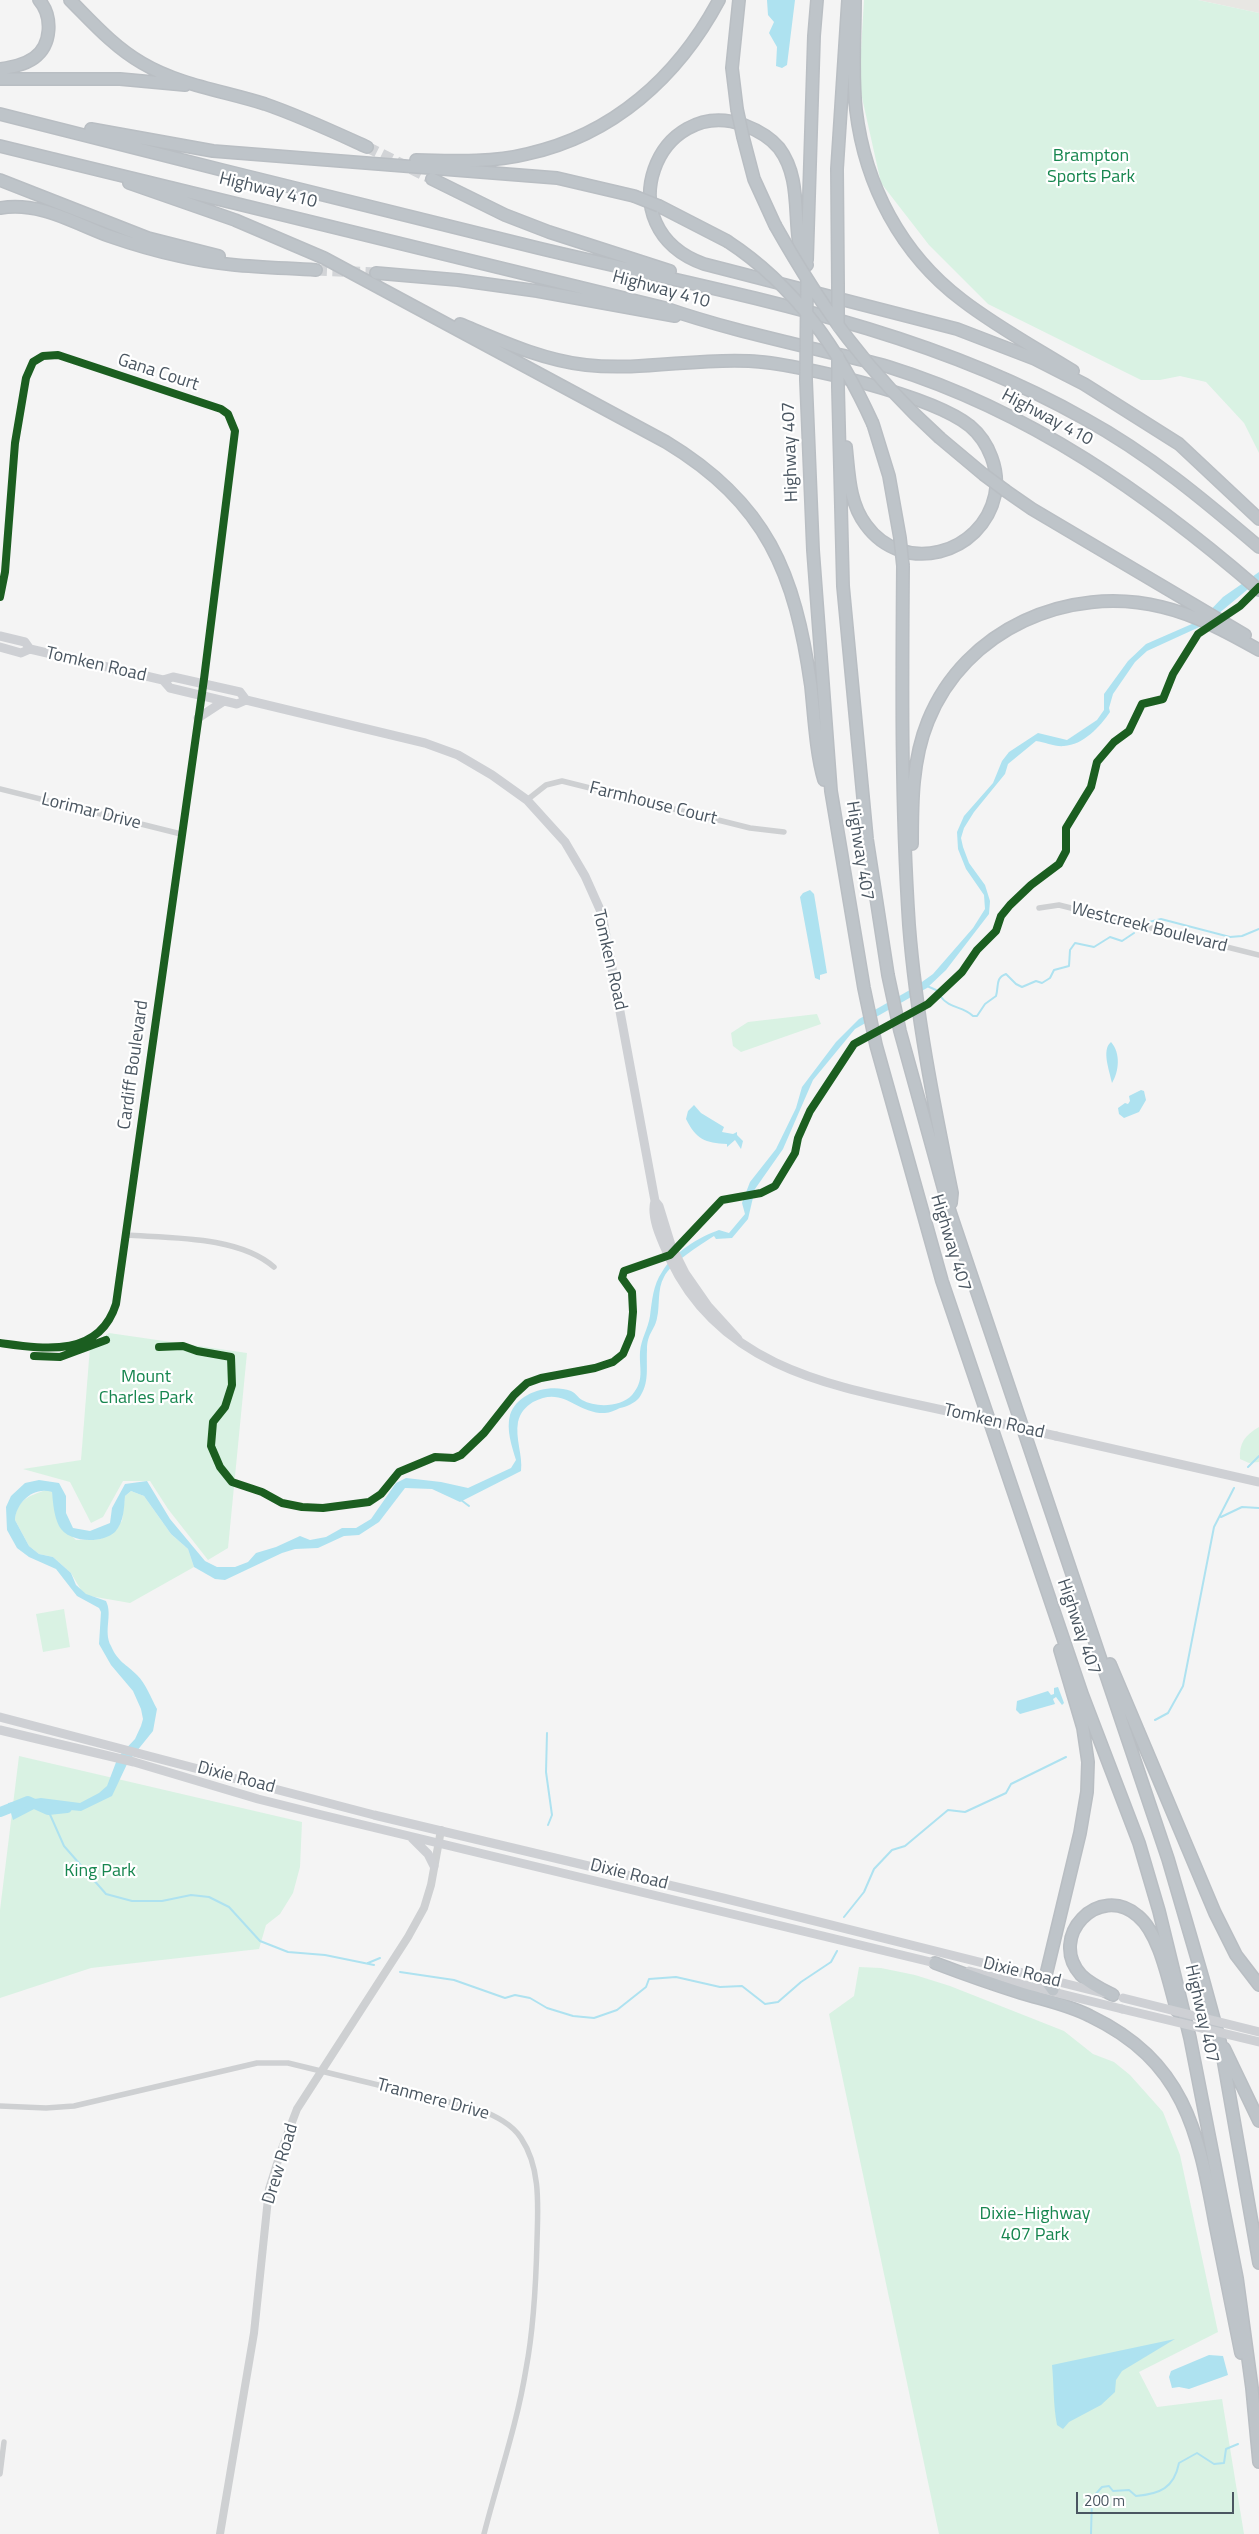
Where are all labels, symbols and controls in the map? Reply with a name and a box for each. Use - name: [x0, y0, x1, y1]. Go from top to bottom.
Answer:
- park label: Brampton Sports Park: [1047, 146, 1135, 188]
- street label: Highway 410: [217, 168, 319, 214]
- street label: Highway 410: [610, 267, 712, 313]
- street label: Gana Court: [115, 350, 201, 396]
- street label: Highway 410: [998, 385, 1096, 451]
- street label: Highway 407: [778, 401, 804, 503]
- street label: Tomken Road: [44, 643, 148, 687]
- street label: Farmhouse Court: [587, 778, 719, 830]
- street label: Lorimar Drive: [39, 789, 143, 835]
- street label: Highway 407: [840, 800, 878, 902]
- street label: Westcreek Boulevard: [1069, 898, 1229, 958]
- street label: Tomken Road: [587, 908, 631, 1012]
- street label: Cardiff Boulevard: [114, 999, 154, 1131]
- street label: Highway 407: [925, 1192, 975, 1294]
- park label: Mount Charles Park: [99, 1367, 193, 1410]
- street label: Tomken Road: [942, 1400, 1046, 1444]
- street label: Highway 407: [1051, 1576, 1105, 1678]
- street label: Dixie Road: [195, 1757, 277, 1799]
- street label: Dixie Road: [588, 1855, 670, 1895]
- park label: King Park: [64, 1861, 136, 1883]
- street label: Dixie Road: [981, 1953, 1063, 1993]
- street label: Highway 407: [1179, 1963, 1223, 2065]
- street label: Tranmere Drive: [374, 2075, 492, 2125]
- street label: Drew Road: [258, 2121, 304, 2207]
- park label: Dixie-Highway 407 Park: [980, 2204, 1090, 2246]
- scale bar: [1079, 2482, 1236, 2514]
- text: 200 m: [1084, 2489, 1125, 2512]

